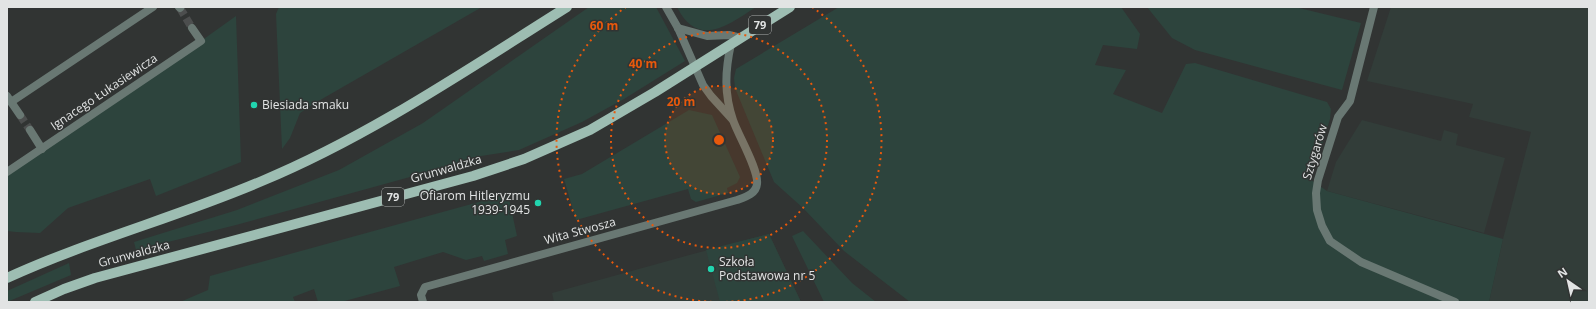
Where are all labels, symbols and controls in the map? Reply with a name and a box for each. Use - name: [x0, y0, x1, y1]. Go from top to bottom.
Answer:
- road number: 79: [749, 16, 771, 34]
- text: 60 m: [590, 17, 618, 34]
- street label: Ignacego Łukasiewicza: [47, 49, 161, 134]
- text: 40 m: [629, 55, 657, 72]
- text: 20 m: [667, 93, 695, 110]
- place label: Biesiada smaku: [262, 96, 349, 113]
- marker: Biesiada smaku: [249, 100, 259, 110]
- street label: Sztygarów: [1298, 121, 1331, 182]
- centre of rings: [712, 133, 726, 147]
- street label: Grunwaldzka: [408, 150, 483, 187]
- place label: Ofiarom Hitleryzmu 1939-1945: [420, 187, 530, 218]
- road number: 79: [382, 188, 404, 206]
- marker: Ofiarom Hitleryzmu 1939-1945: [533, 198, 543, 208]
- street label: Wita Stwosza: [542, 213, 618, 248]
- street label: Grunwaldzka: [96, 236, 171, 271]
- place label: Szkoła Podstawowa nr 5: [719, 253, 815, 284]
- north arrow: [1548, 261, 1588, 301]
- marker: Szkoła Podstawowa nr 5: [706, 264, 716, 274]
- text: N: [1554, 264, 1570, 281]

